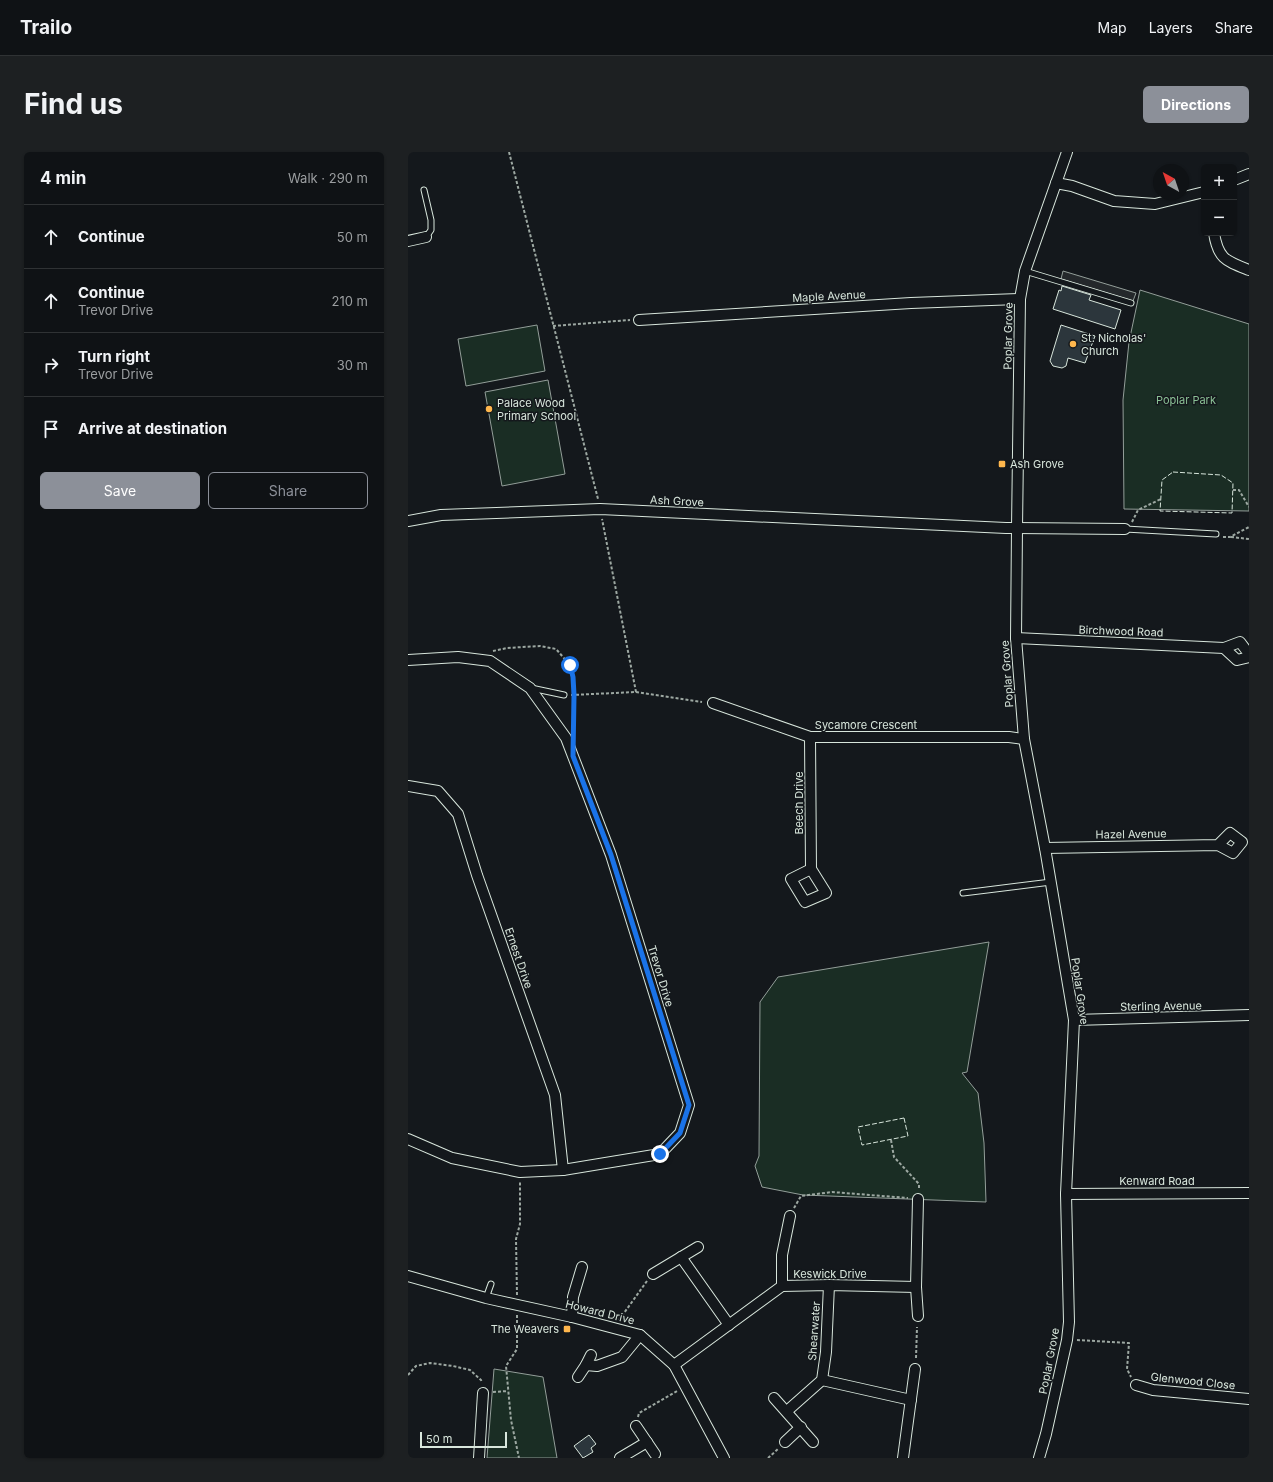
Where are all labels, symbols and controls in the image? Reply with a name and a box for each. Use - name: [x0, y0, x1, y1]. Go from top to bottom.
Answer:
- text: Trailo: [20, 16, 72, 39]
- text: Map: [1098, 19, 1127, 36]
- text: Layers: [1149, 19, 1193, 36]
- text: Share: [1215, 19, 1253, 36]
- button: Directions: [1143, 86, 1249, 123]
- text: Find us: [24, 87, 123, 121]
- north arrow: [1153, 164, 1189, 200]
- map controls: [1201, 164, 1237, 236]
- button: +: [1201, 164, 1237, 200]
- text: 4 min: [40, 168, 86, 188]
- text: Walk · 290 m: [288, 170, 368, 186]
- button: −: [1201, 200, 1237, 236]
- icon: ahead: [40, 226, 62, 248]
- text: Continue: [78, 227, 145, 246]
- text: 50 m: [337, 229, 368, 245]
- text: Continue: [78, 283, 145, 302]
- street label: Maple Avenue: [792, 287, 866, 305]
- icon: ahead: [40, 290, 62, 312]
- text: 210 m: [332, 293, 368, 309]
- text: Trevor Drive: [78, 302, 153, 318]
- street label: Poplar Grove: [1000, 302, 1016, 370]
- place label: St. Nicholas' Church: [1081, 331, 1146, 358]
- marker: St. Nicholas' Church: [1068, 339, 1078, 349]
- text: Turn right: [78, 347, 150, 366]
- icon: right: [40, 354, 62, 376]
- text: 30 m: [337, 357, 368, 373]
- text: Trevor Drive: [78, 366, 153, 382]
- park label: Poplar Park: [1156, 393, 1216, 407]
- place label: Palace Wood Primary School: [497, 396, 576, 423]
- marker: Palace Wood Primary School: [484, 404, 494, 414]
- icon: arrive: [40, 418, 62, 440]
- text: Arrive at destination: [78, 419, 227, 438]
- place label: Ash Grove: [1010, 457, 1064, 471]
- marker: Ash Grove: [997, 459, 1007, 469]
- button: Save: [40, 472, 200, 509]
- button: Share: [208, 472, 368, 509]
- street label: Ash Grove: [650, 493, 704, 509]
- street label: Birchwood Road: [1078, 623, 1164, 639]
- street label: Poplar Grove: [998, 640, 1016, 708]
- route start: [561, 656, 579, 674]
- street label: Sycamore Crescent: [815, 718, 918, 732]
- street label: Beech Drive: [792, 771, 806, 835]
- street label: Hazel Avenue: [1095, 826, 1167, 842]
- street label: Ernest Drive: [502, 926, 536, 990]
- street label: Trevor Drive: [645, 943, 677, 1009]
- street label: Poplar Grove: [1068, 957, 1092, 1025]
- street label: Sterling Avenue: [1120, 998, 1202, 1014]
- route end: [651, 1145, 669, 1163]
- street label: Kenward Road: [1119, 1174, 1195, 1188]
- street label: Keswick Drive: [793, 1267, 867, 1281]
- street label: Howard Drive: [564, 1297, 636, 1327]
- street label: Shearwater: [805, 1301, 823, 1361]
- place label: The Weavers: [491, 1322, 559, 1336]
- marker: The Weavers: [562, 1324, 572, 1334]
- street label: Poplar Grove: [1036, 1327, 1062, 1395]
- street label: Glenwood Close: [1150, 1370, 1236, 1392]
- scale bar: [420, 1430, 507, 1449]
- text: 50 m: [426, 1432, 452, 1446]

